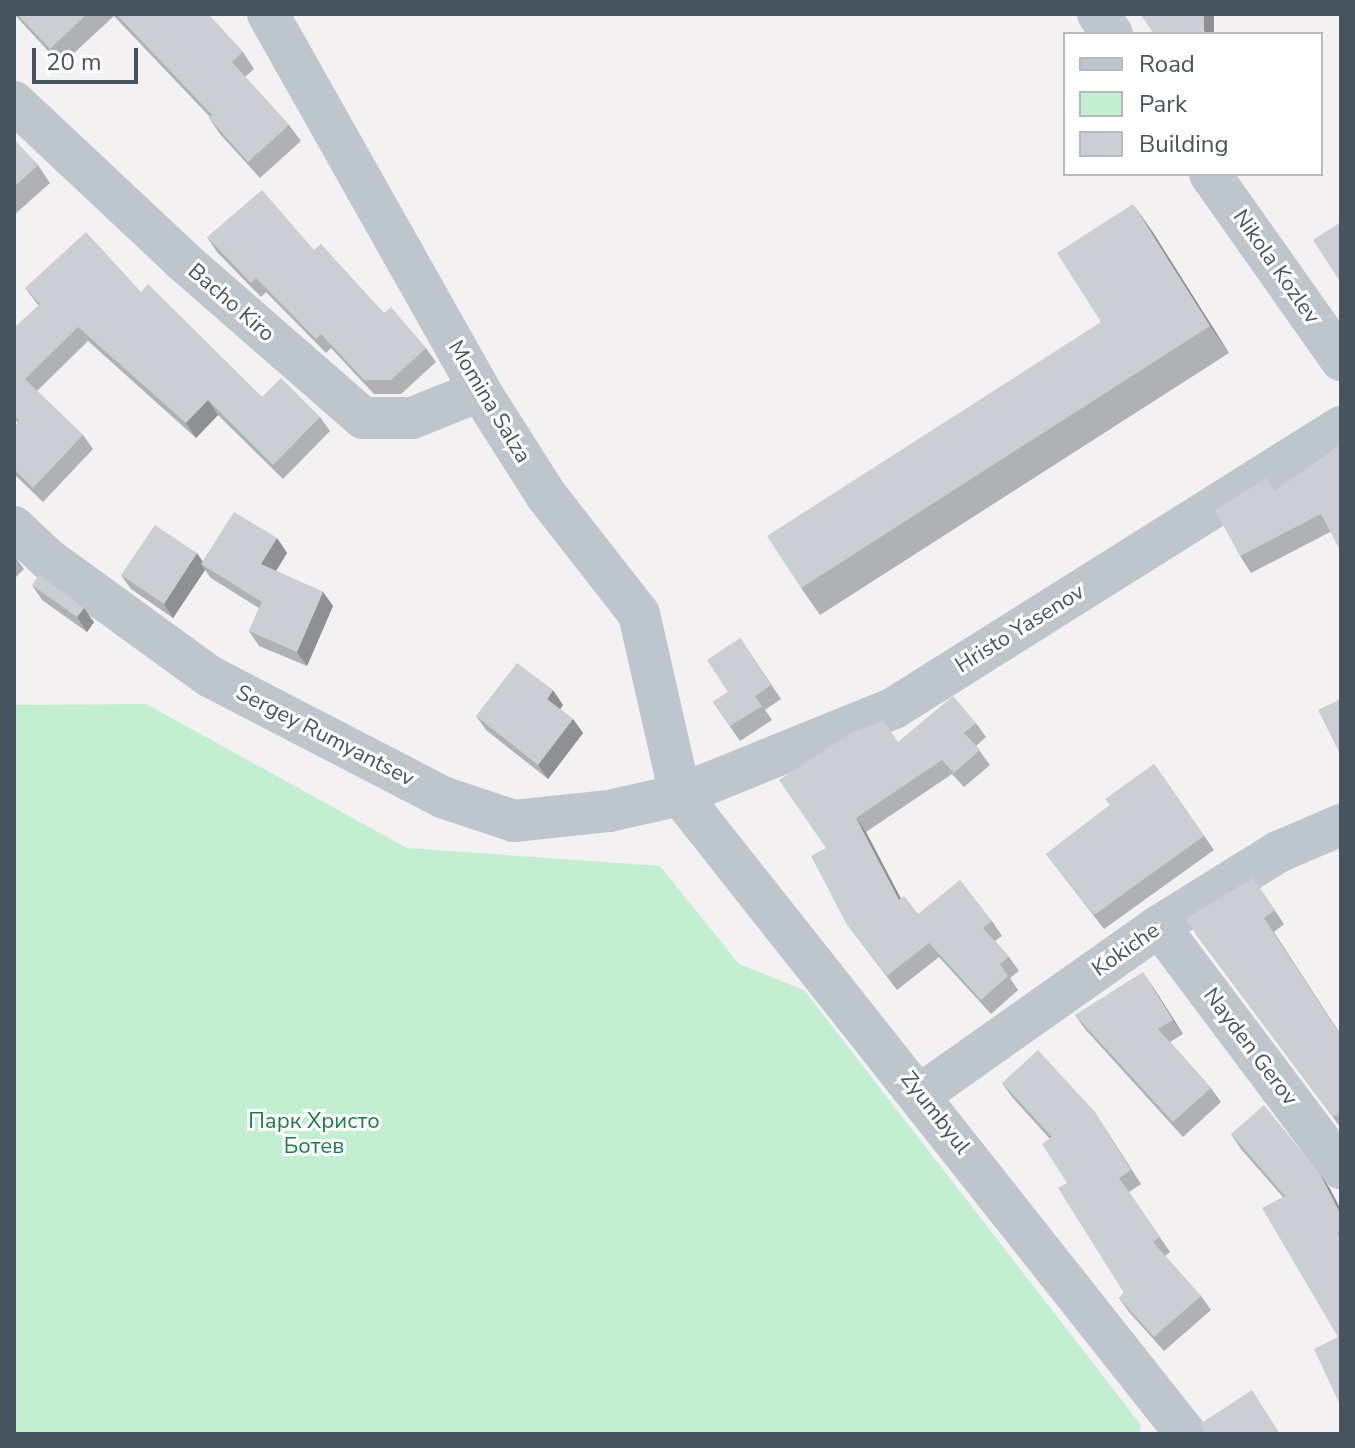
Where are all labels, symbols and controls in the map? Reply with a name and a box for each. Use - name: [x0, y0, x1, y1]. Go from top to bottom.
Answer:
- scale bar: [36, 32, 142, 82]
- legend: [1063, 32, 1323, 176]
- text: 20 m: [46, 46, 102, 78]
- text: Road: [1139, 48, 1195, 80]
- text: Park: [1139, 88, 1187, 120]
- text: Building: [1139, 128, 1229, 160]
- street label: Nikola Kozlev: [1227, 205, 1325, 329]
- street label: Bacho Kiro: [182, 258, 280, 348]
- street label: Momina Salza: [442, 336, 536, 468]
- street label: Hristo Yasenov: [951, 579, 1089, 679]
- street label: Sergey Rumyantsev: [231, 680, 419, 792]
- street label: Kokiche: [1087, 917, 1165, 983]
- street label: Nayden Gerov: [1197, 983, 1303, 1111]
- street label: Zyumbyul: [895, 1066, 975, 1160]
- park label: Парк Христо Ботев: [248, 1108, 380, 1160]

